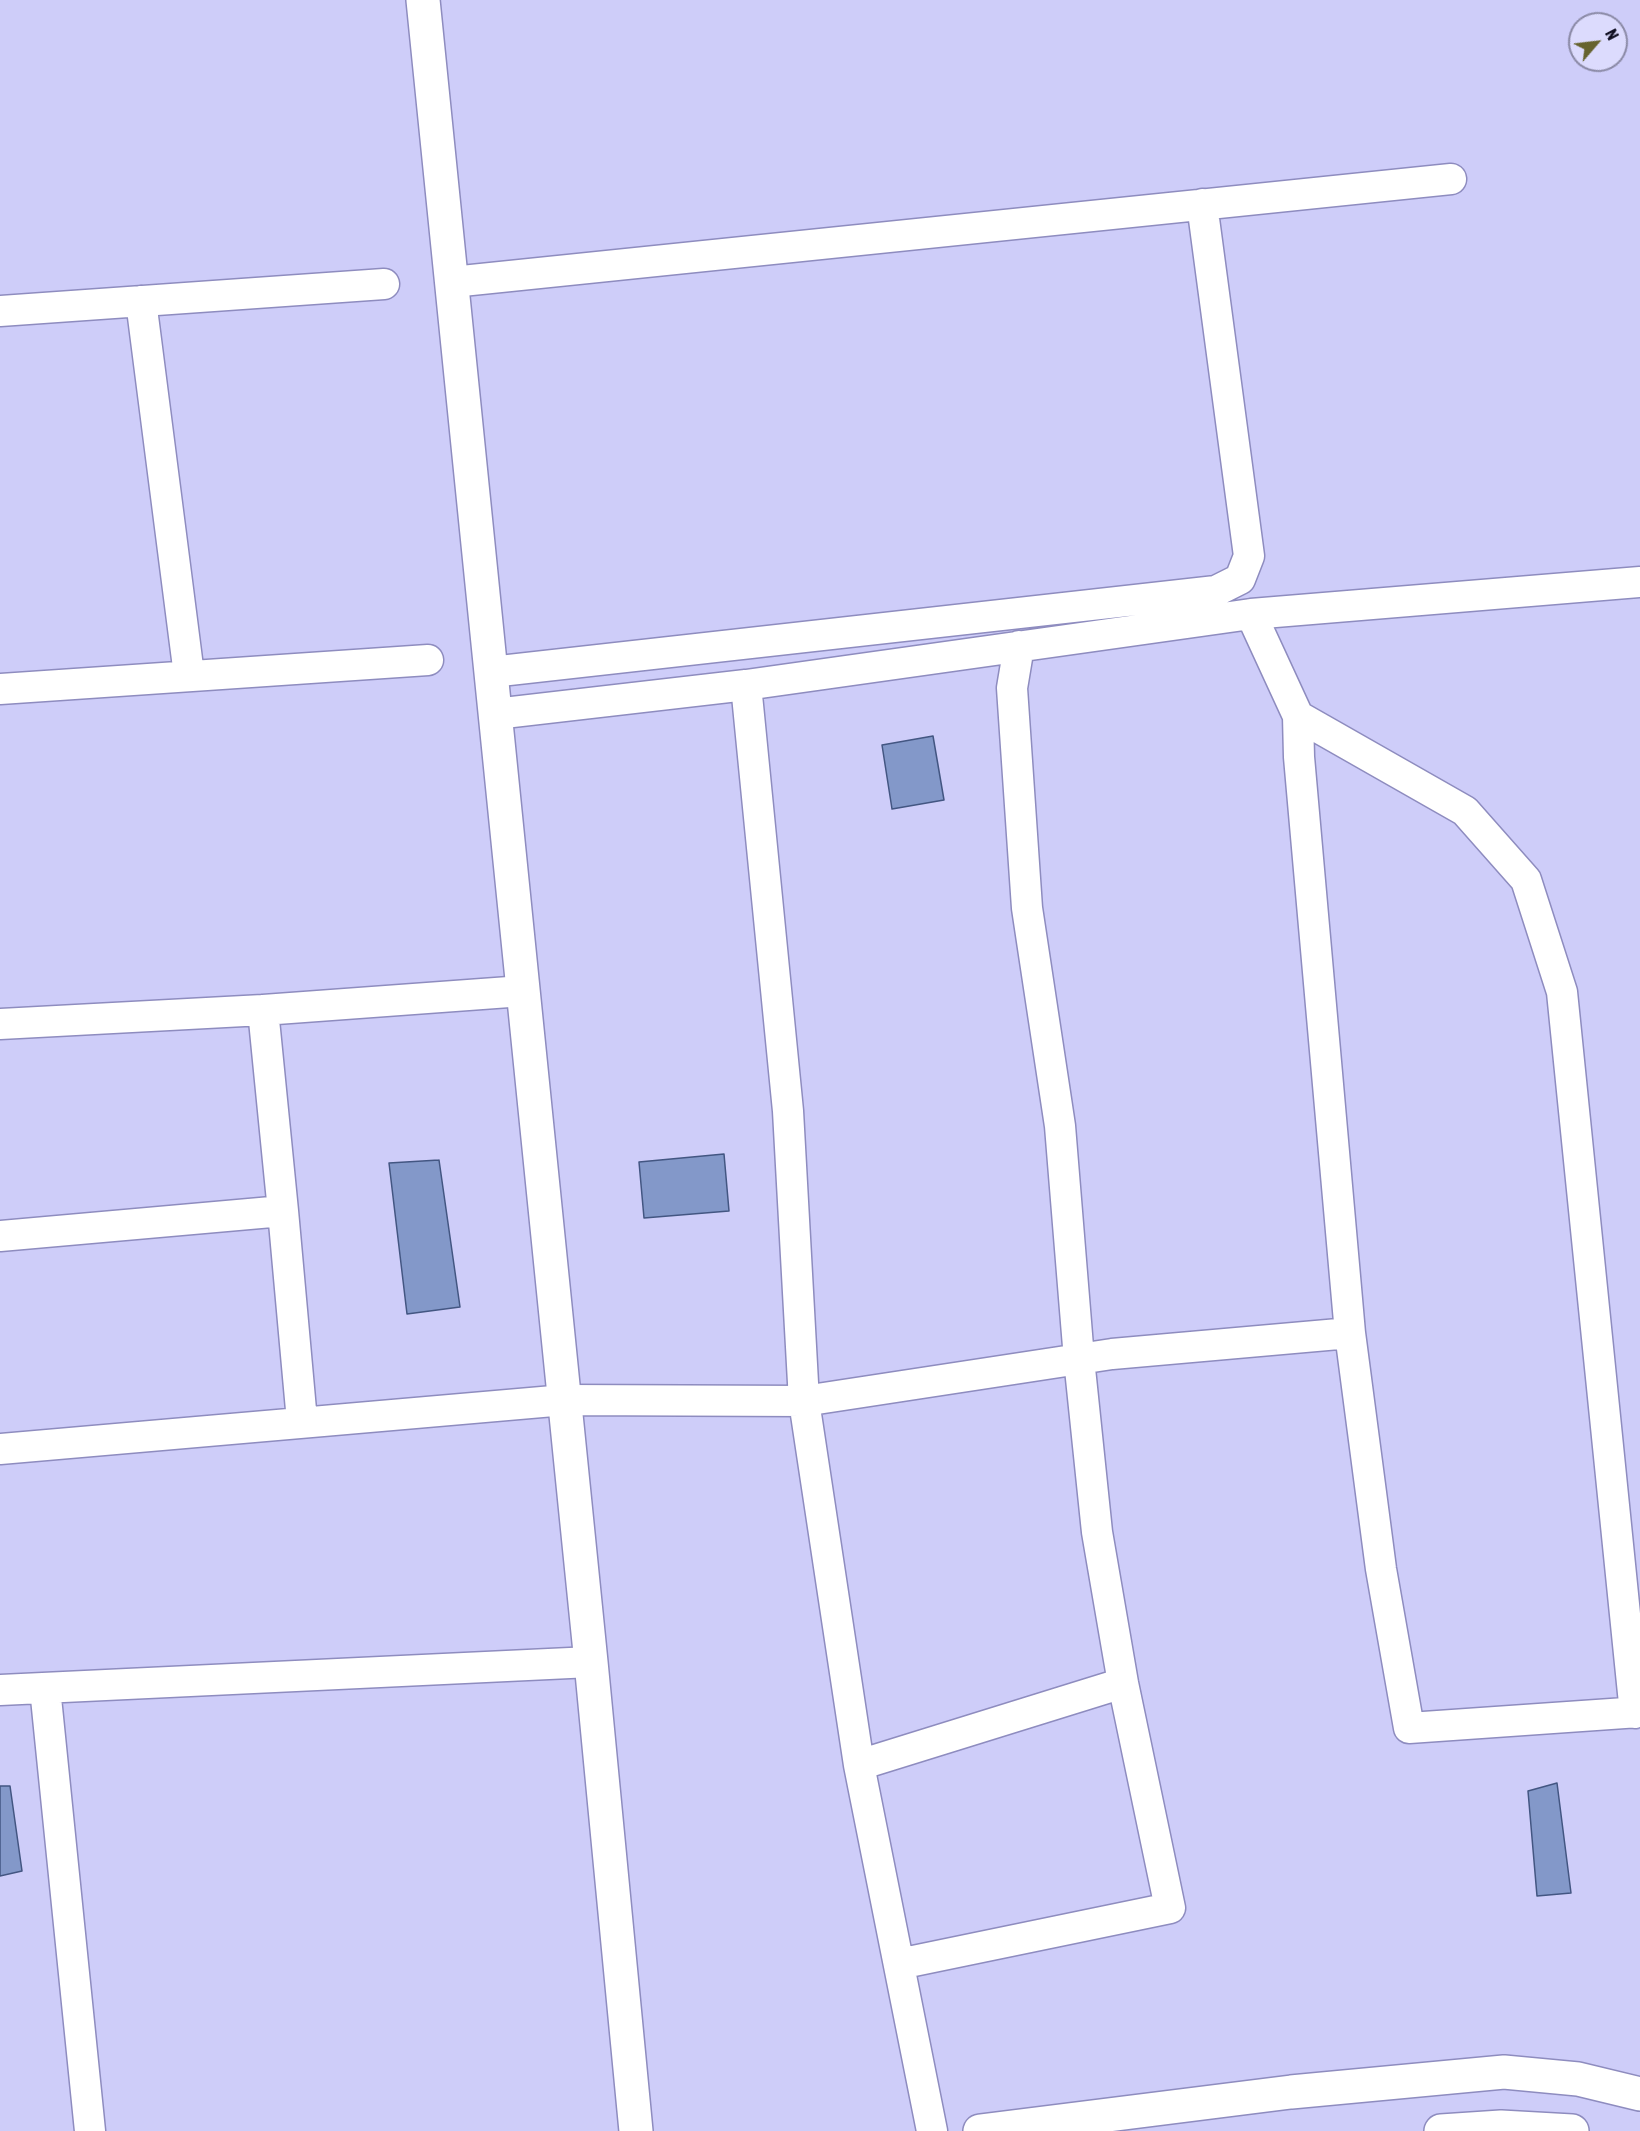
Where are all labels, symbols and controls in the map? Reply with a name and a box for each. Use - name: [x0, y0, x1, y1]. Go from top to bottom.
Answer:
- north arrow: [1568, 12, 1628, 72]
- text: N: [1602, 26, 1622, 43]

